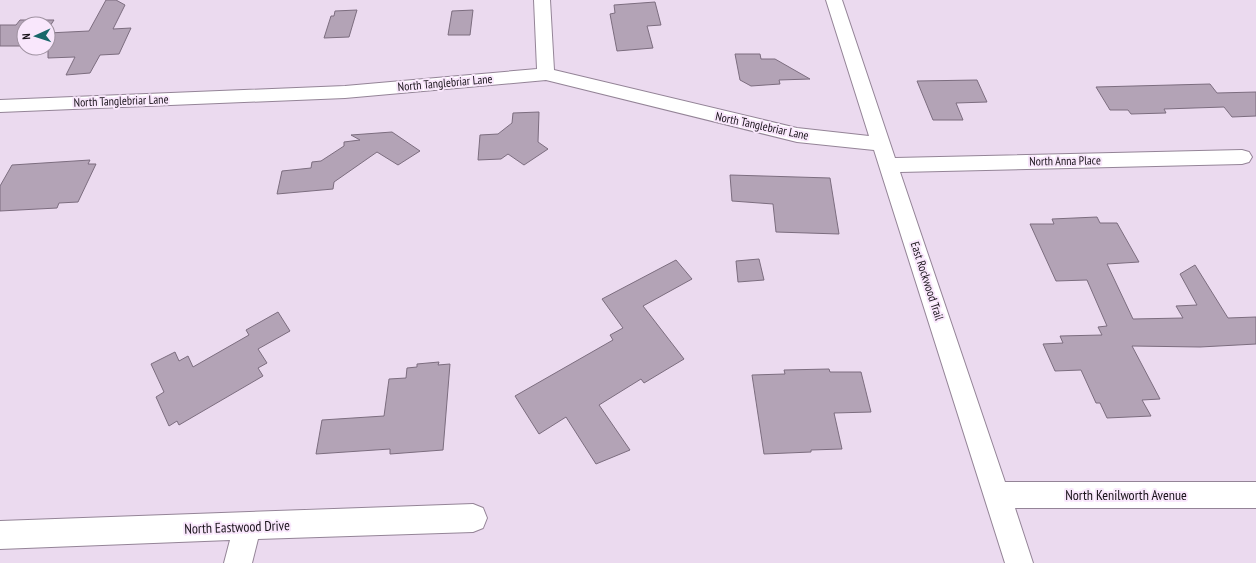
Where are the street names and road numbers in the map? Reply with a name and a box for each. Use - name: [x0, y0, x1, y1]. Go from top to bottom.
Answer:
- street label: North Tanglebriar Lane: [397, 71, 493, 94]
- street label: North Tanglebriar Lane: [73, 91, 169, 110]
- street label: North Tanglebriar Lane: [714, 108, 810, 143]
- street label: North Anna Place: [1029, 152, 1101, 169]
- street label: East Rockwood Trail: [908, 240, 947, 322]
- street label: North Kenilworth Avenue: [1065, 486, 1187, 504]
- street label: North Eastwood Drive: [184, 516, 290, 538]

